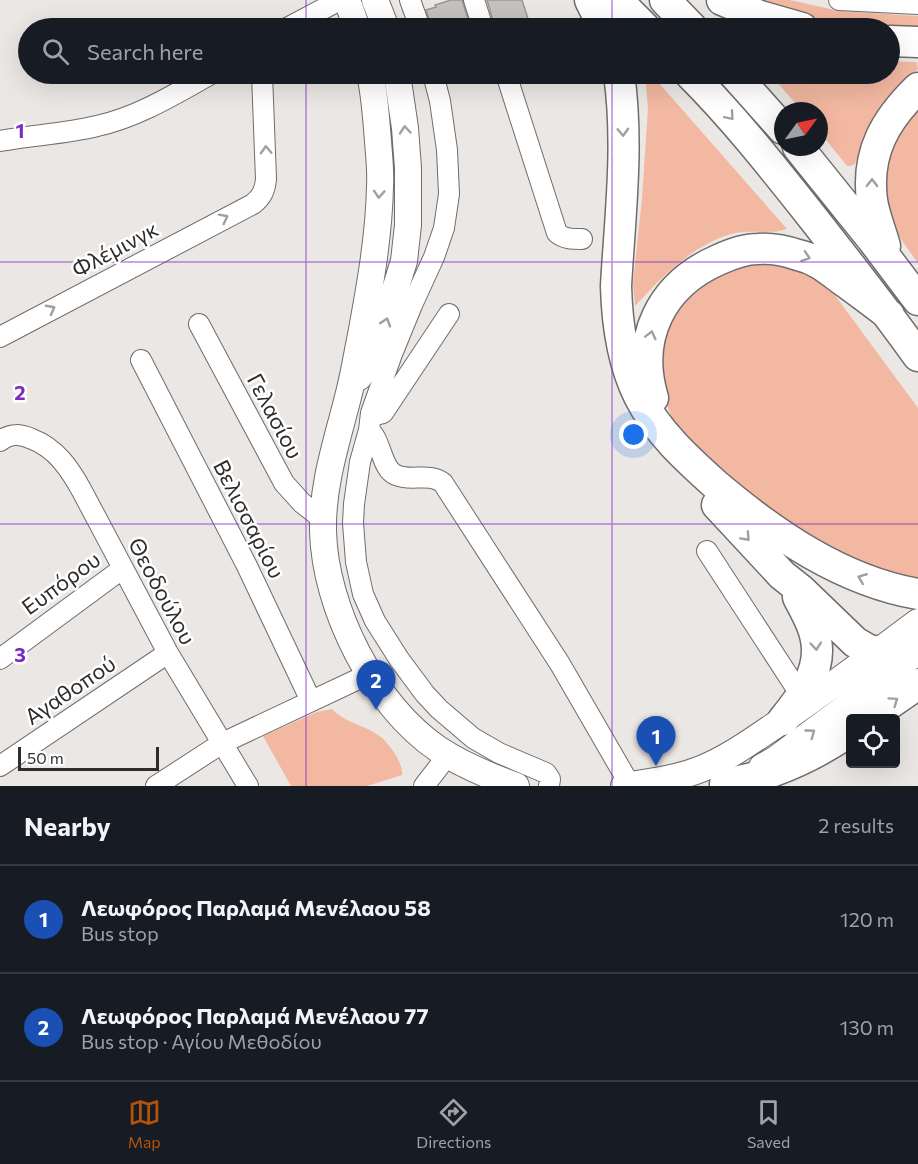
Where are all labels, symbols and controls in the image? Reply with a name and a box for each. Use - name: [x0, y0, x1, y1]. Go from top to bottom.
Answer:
- search box: [18, 18, 900, 84]
- icon: search: [39, 35, 72, 68]
- text: Search here: [87, 38, 203, 65]
- north arrow: [774, 102, 828, 156]
- one-way arrow: [723, 110, 734, 120]
- text: 1: [15, 118, 25, 142]
- one-way arrow: [399, 125, 412, 134]
- one-way arrow: [617, 127, 630, 136]
- one-way arrow: [259, 145, 272, 154]
- one-way arrow: [866, 178, 878, 187]
- one-way arrow: [373, 190, 386, 199]
- one-way arrow: [218, 214, 229, 226]
- street label: Φλέμινγκ: [67, 215, 162, 282]
- one-way arrow: [800, 250, 811, 263]
- one-way arrow: [45, 305, 56, 316]
- one-way arrow: [378, 317, 391, 328]
- one-way arrow: [643, 330, 656, 340]
- street label: Γελασίου: [242, 369, 309, 463]
- text: 2: [14, 380, 26, 404]
- your location: [619, 420, 648, 449]
- street label: Βελισσαρίου: [208, 455, 291, 583]
- one-way arrow: [739, 529, 750, 540]
- street label: Θεοδούλου: [123, 533, 202, 649]
- street label: Ευπόρου: [16, 545, 105, 620]
- one-way arrow: [857, 573, 868, 585]
- one-way arrow: [809, 641, 822, 650]
- text: 3: [14, 642, 26, 666]
- street label: Αγαθοπού: [19, 649, 120, 730]
- pin: 2: [356, 660, 395, 710]
- one-way arrow: [887, 697, 898, 708]
- map controls: [846, 714, 900, 768]
- button: locate: [846, 714, 900, 768]
- pin: 1: [636, 716, 676, 766]
- one-way arrow: [805, 729, 816, 740]
- scale bar: [18, 744, 159, 772]
- text: 50 m: [27, 748, 64, 767]
- text: Nearby: [24, 810, 111, 841]
- text: 2 results: [818, 813, 894, 837]
- text: Λεωφόρος Παρλαμά Μενέλαου 58: [81, 894, 431, 921]
- text: 1: [39, 907, 48, 931]
- text: 120 m: [840, 907, 894, 931]
- text: Bus stop: [81, 921, 159, 945]
- text: Λεωφόρος Παρλαμά Μενέλαου 77: [81, 1002, 428, 1029]
- text: 2: [38, 1015, 49, 1039]
- text: 130 m: [840, 1015, 894, 1039]
- text: Bus stop · Αγίου Μεθοδίου: [81, 1029, 322, 1053]
- tab: Map: [128, 1096, 161, 1151]
- tab: Directions: [416, 1096, 491, 1151]
- tab: Saved: [747, 1096, 790, 1151]

